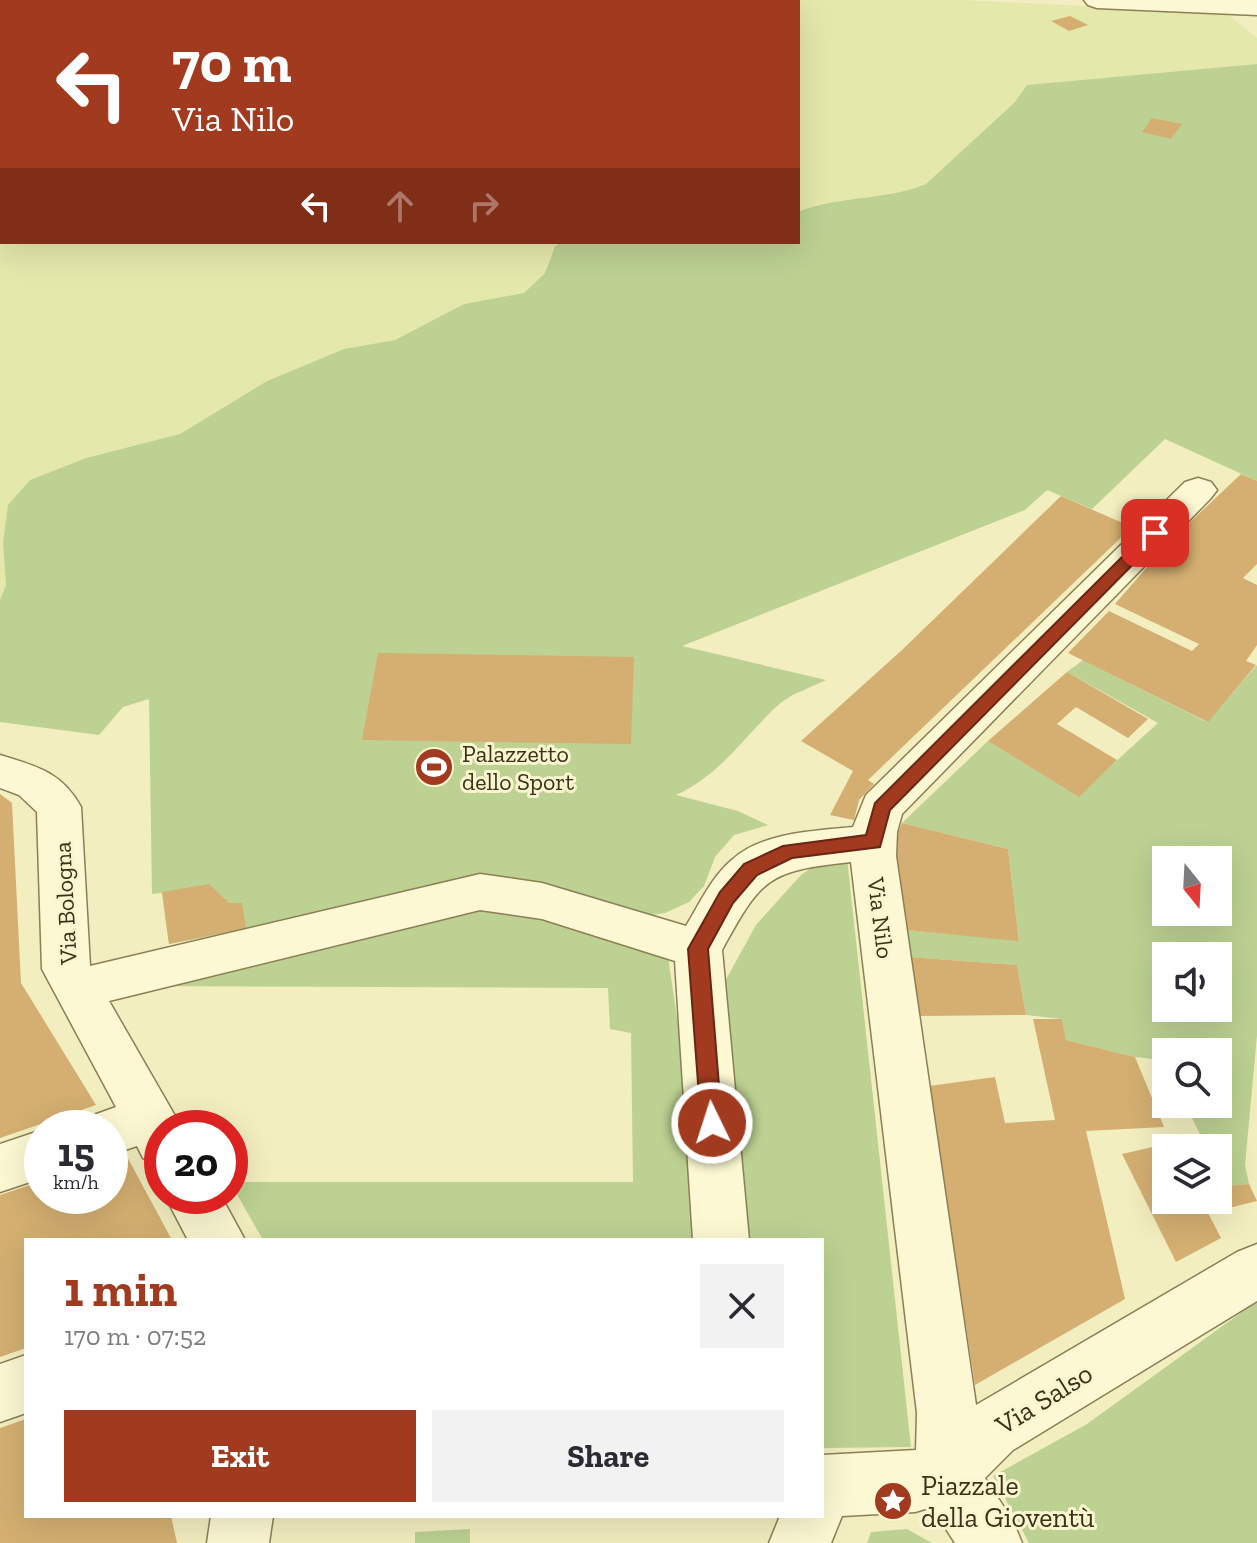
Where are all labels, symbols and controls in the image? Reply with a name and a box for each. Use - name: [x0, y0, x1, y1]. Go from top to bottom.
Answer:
- text: 70 m: [172, 29, 292, 96]
- icon: left: [40, 32, 144, 136]
- text: Via Nilo: [172, 97, 294, 140]
- icon: left: [294, 184, 338, 228]
- icon: ahead: [378, 184, 422, 228]
- icon: right: [462, 184, 506, 228]
- pin: [1121, 499, 1189, 567]
- icon: arrive: [1133, 511, 1177, 555]
- place label: Palazzetto dello Sport: [462, 739, 574, 796]
- sports icon: Palazzetto dello Sport: [413, 746, 455, 788]
- street label: Via Bologna: [47, 841, 83, 966]
- north arrow: [1152, 846, 1232, 926]
- map controls: [1152, 846, 1232, 1214]
- street label: Via Nilo: [862, 875, 900, 960]
- button: sound: [1152, 942, 1232, 1022]
- button: search: [1152, 1038, 1232, 1118]
- position arrow: [670, 1081, 754, 1165]
- speed limit sign: 20: [144, 1110, 248, 1214]
- text: 15: [57, 1128, 95, 1176]
- button: layers: [1152, 1134, 1232, 1214]
- text: km/h: [53, 1170, 99, 1194]
- text: 1 min: [64, 1261, 177, 1318]
- button: close: [700, 1264, 784, 1348]
- text: 170 m · 07:52: [64, 1320, 206, 1352]
- street label: Via Salso: [989, 1356, 1098, 1442]
- button: Exit: [64, 1410, 416, 1502]
- button: Share: [432, 1410, 784, 1502]
- place label: Piazzale della Gioventù: [921, 1469, 1095, 1534]
- place icon: Piazzale della Gioventù: [872, 1480, 914, 1522]

